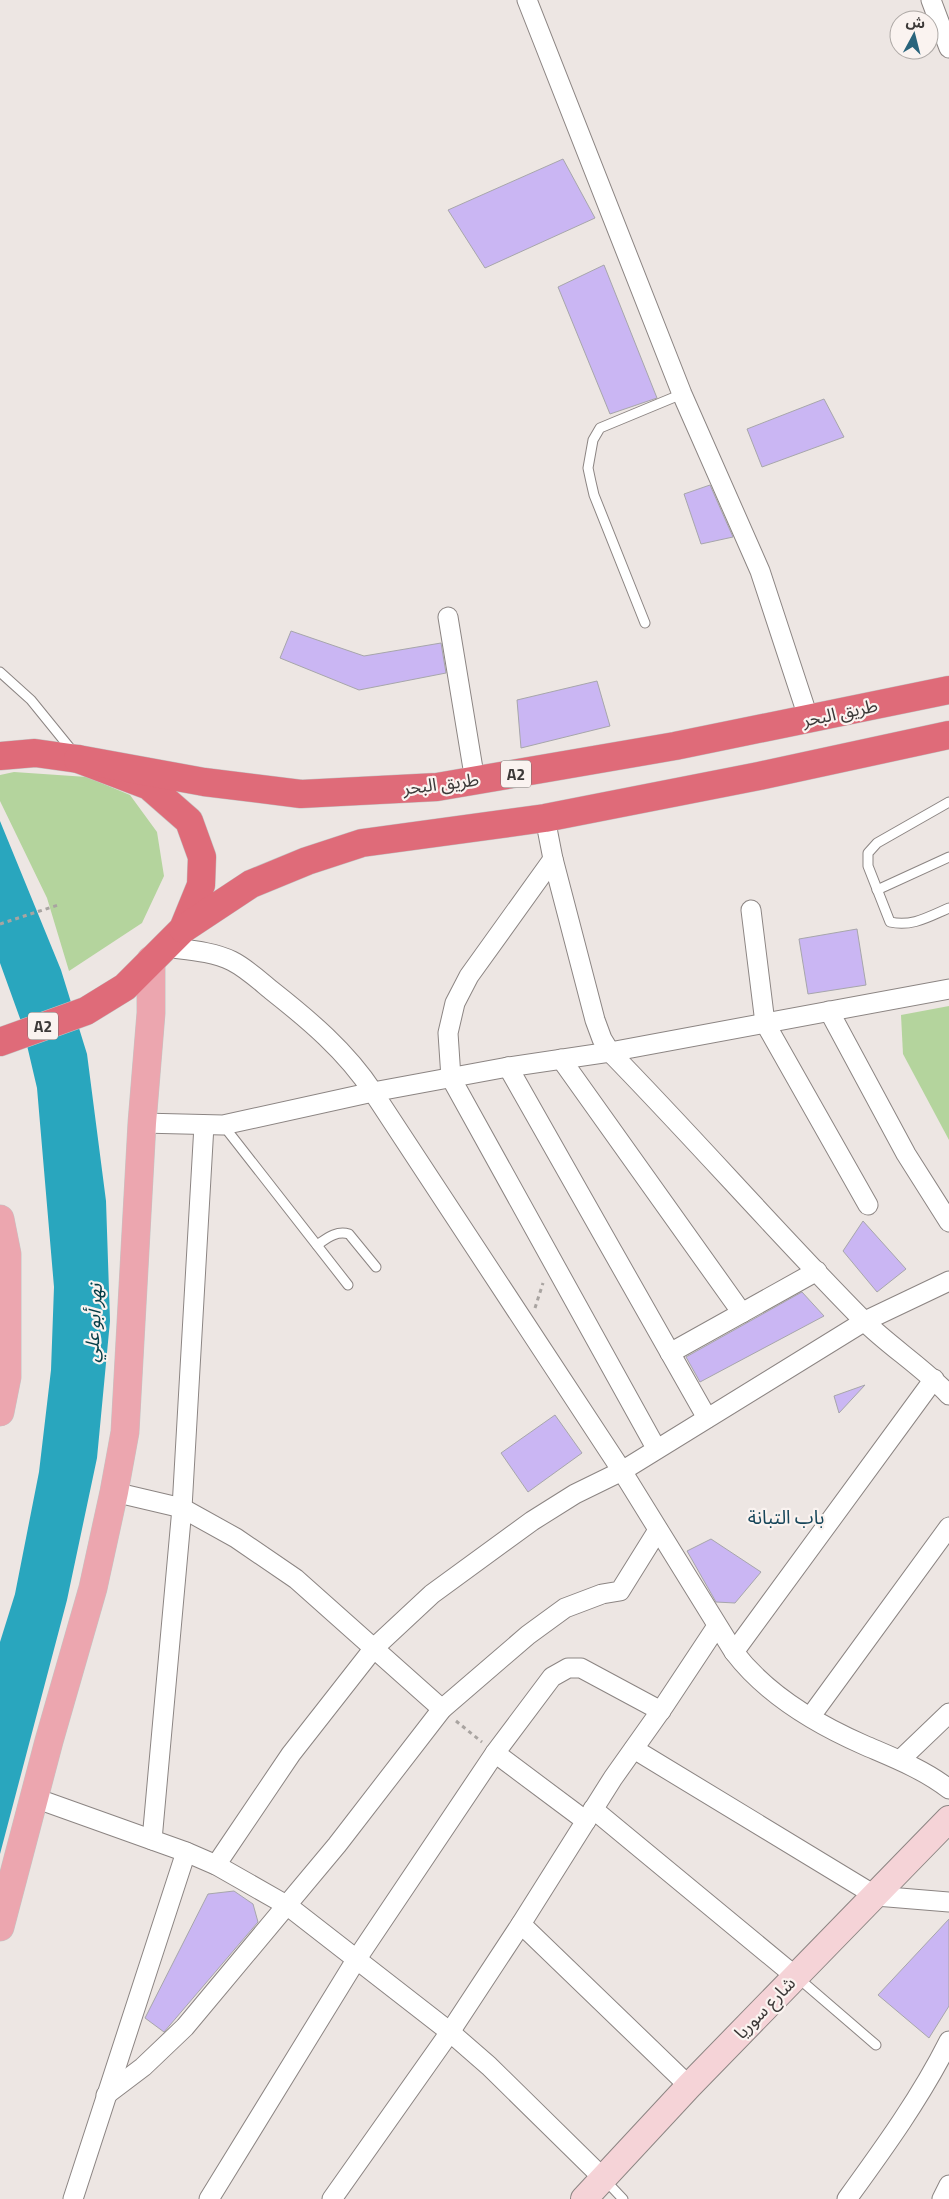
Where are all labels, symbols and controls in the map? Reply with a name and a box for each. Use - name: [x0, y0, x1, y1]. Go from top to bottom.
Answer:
- north arrow: [889, 10, 939, 60]
- text: ش: [905, 10, 926, 33]
- street label: طريق البحر: [799, 691, 880, 734]
- road number: A2: [501, 761, 531, 788]
- street label: طريق البحر: [400, 765, 481, 802]
- road number: A2: [28, 1012, 58, 1040]
- water label: نهر أبو علي: [76, 1281, 111, 1363]
- district label: باب التبانة: [748, 1502, 824, 1531]
- street label: شارع سوريا: [728, 1970, 802, 2046]

